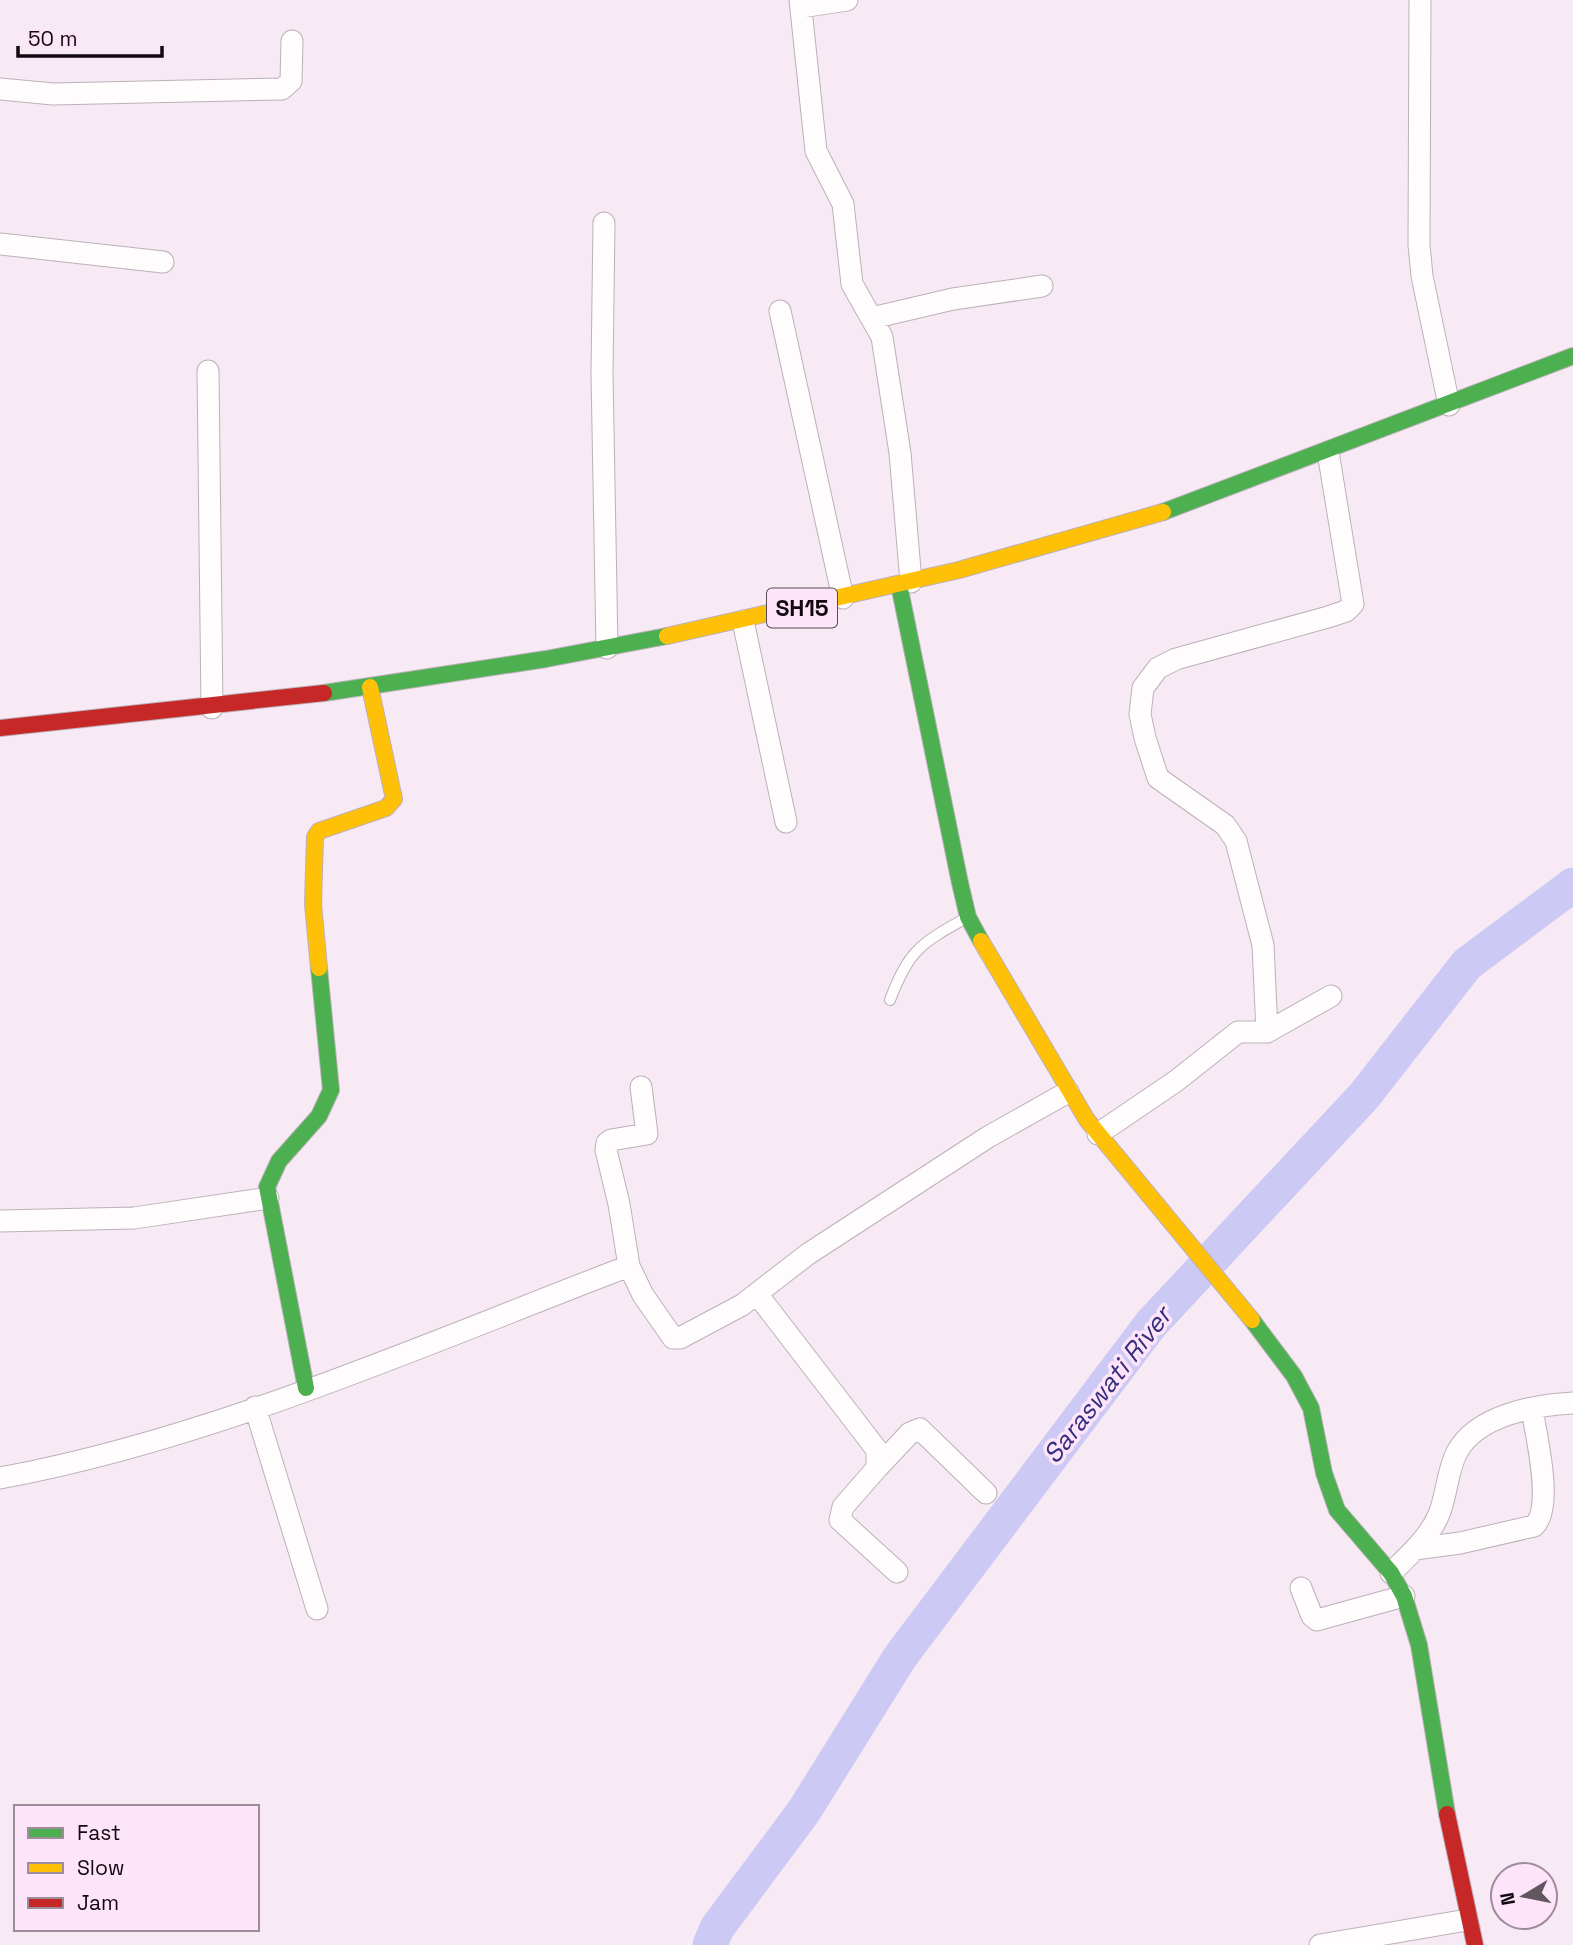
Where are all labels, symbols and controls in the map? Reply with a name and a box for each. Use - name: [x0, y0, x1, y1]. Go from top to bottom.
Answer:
- scale bar: [18, 14, 161, 58]
- text: 50 m: [28, 25, 78, 52]
- road number: SH15: [767, 588, 837, 628]
- water label: Saraswati River: [1035, 1297, 1181, 1470]
- legend: [14, 1805, 259, 1931]
- text: Fast: [77, 1819, 121, 1846]
- text: Slow: [77, 1854, 125, 1881]
- north arrow: [1489, 1861, 1559, 1931]
- text: Jam: [77, 1889, 119, 1916]
- text: N: [1494, 1890, 1521, 1907]

